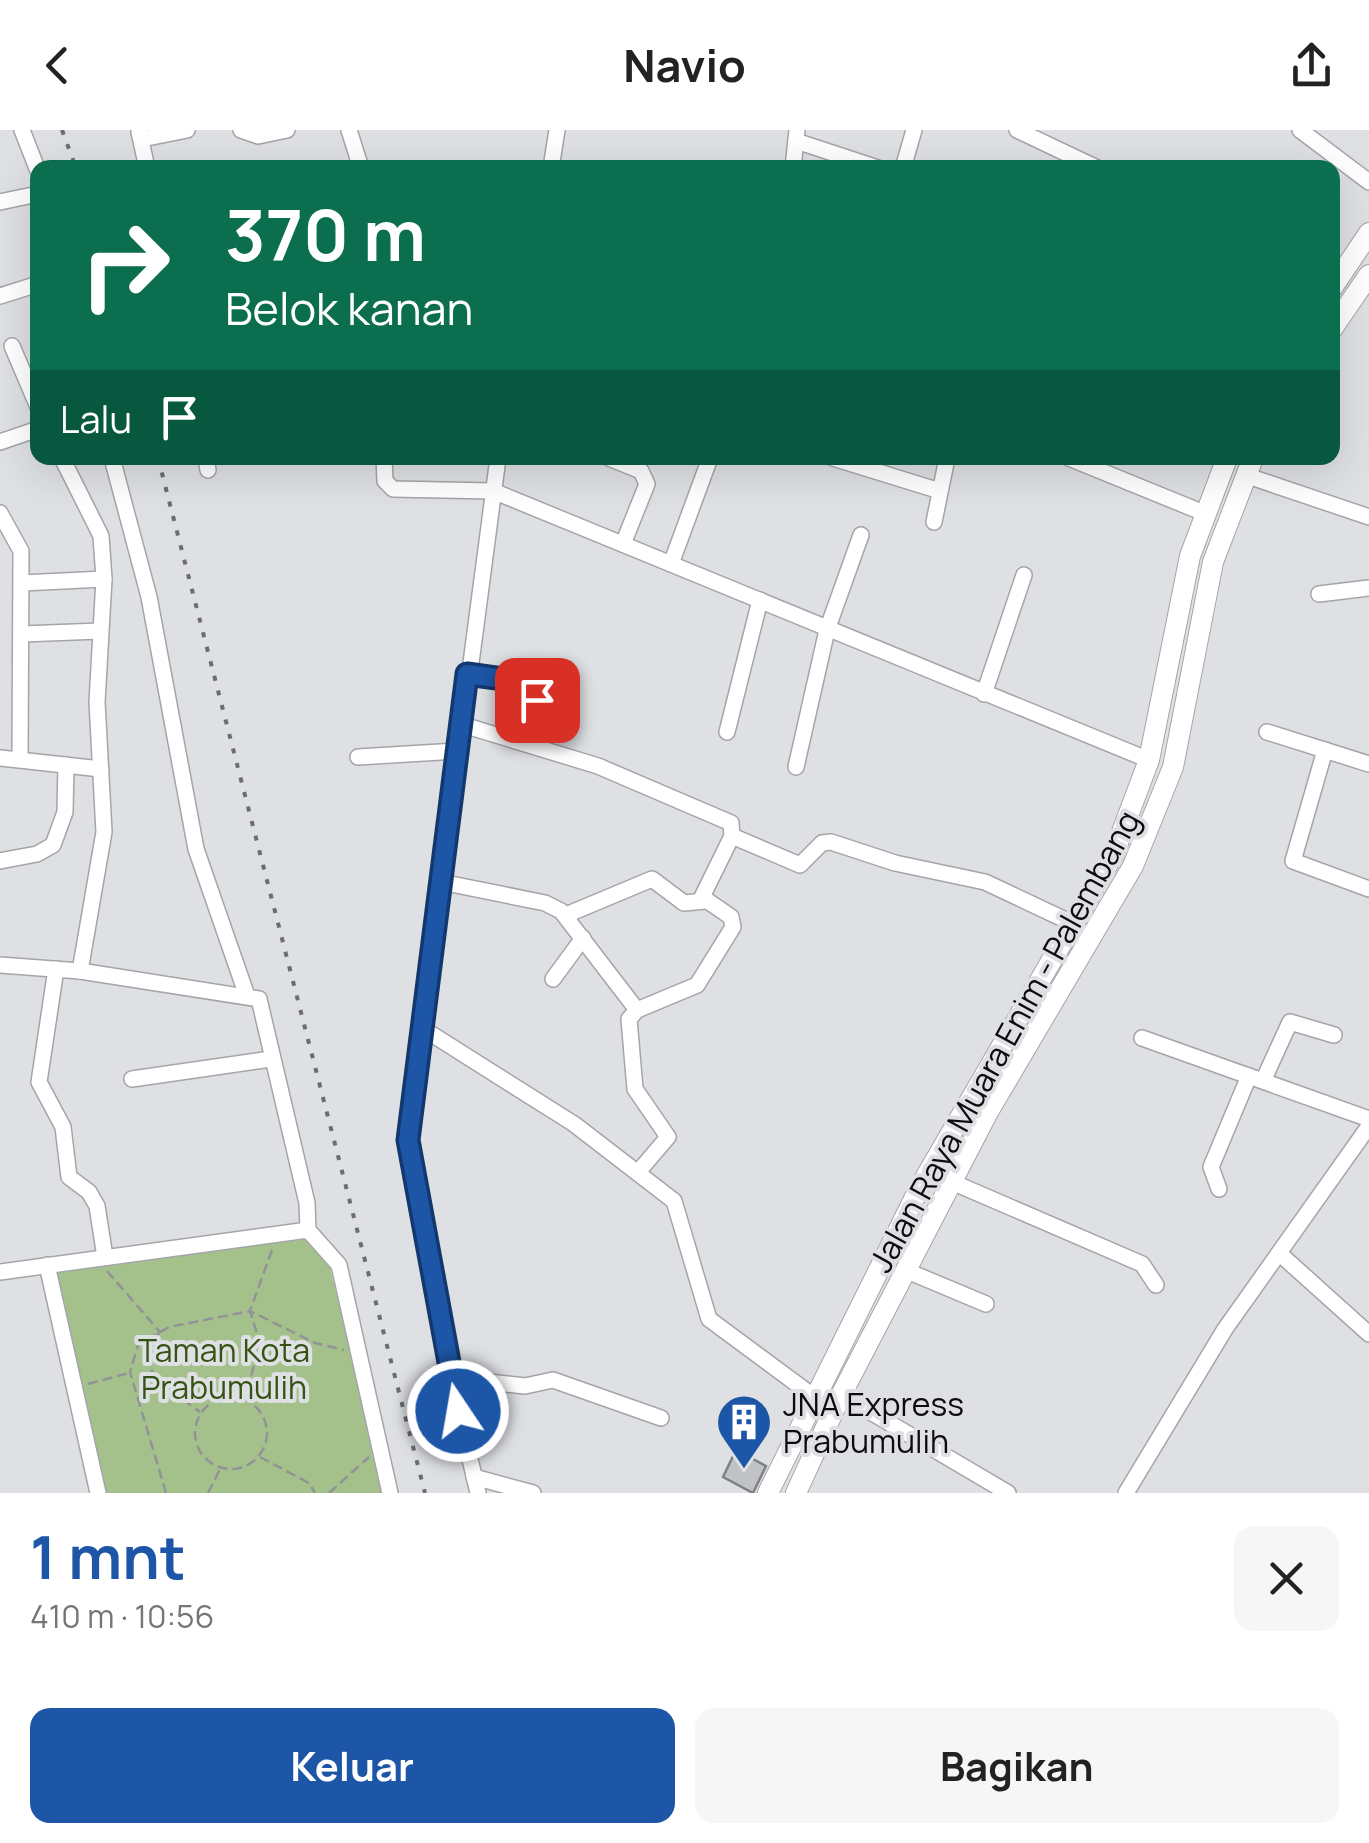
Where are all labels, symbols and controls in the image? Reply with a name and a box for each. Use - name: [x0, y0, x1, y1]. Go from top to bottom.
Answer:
- text: Navio: [623, 34, 746, 96]
- icon: back: [30, 38, 85, 93]
- icon: share: [1284, 38, 1339, 93]
- text: 370 m: [225, 186, 426, 282]
- icon: right: [60, 200, 190, 330]
- text: Belok kanan: [225, 277, 473, 339]
- icon: arrive: [152, 390, 207, 445]
- text: Lalu: [60, 392, 132, 444]
- pin: [495, 658, 580, 743]
- icon: arrive: [510, 673, 565, 728]
- street label: Jalan Raya Muara Enim - Palembang: [858, 802, 1150, 1280]
- park label: Taman Kota Prabumulih: [138, 1328, 310, 1409]
- position arrow: [406, 1359, 510, 1463]
- place label: JNA Express Prabumulih: [783, 1382, 964, 1463]
- building icon: JNA Express Prabumulih: [714, 1392, 774, 1471]
- text: 1 mnt: [30, 1515, 186, 1597]
- button: close: [1234, 1526, 1339, 1631]
- text: 410 m · 10:56: [30, 1594, 214, 1638]
- button: Keluar: [30, 1708, 675, 1823]
- button: Bagikan: [695, 1708, 1339, 1823]

